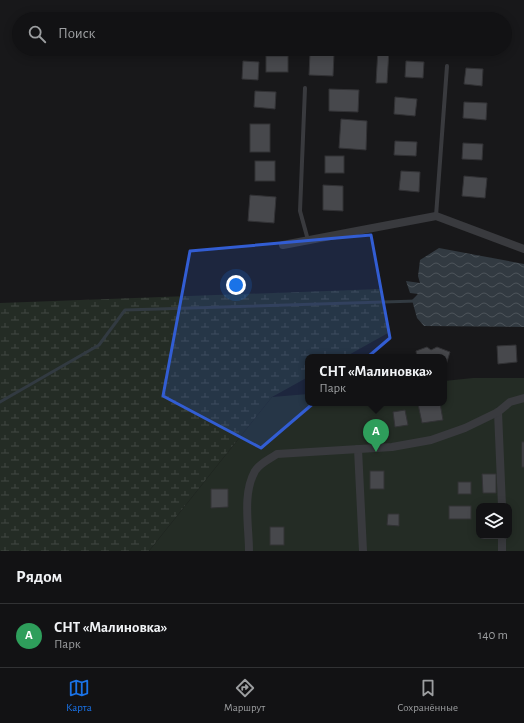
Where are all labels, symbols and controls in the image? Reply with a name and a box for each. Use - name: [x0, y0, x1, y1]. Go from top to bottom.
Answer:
- search box: [12, 12, 512, 56]
- icon: search: [26, 23, 48, 45]
- text: Поиск: [58, 26, 96, 41]
- your location: [226, 275, 246, 295]
- popup: [305, 354, 447, 406]
- text: СНТ «Малиновка»: [319, 364, 433, 379]
- text: Парк: [319, 382, 346, 395]
- pin: A: [363, 419, 389, 452]
- map controls: [476, 503, 512, 539]
- button: layers: [476, 503, 512, 539]
- text: Рядом: [16, 568, 62, 585]
- text: СНТ «Малиновка»: [54, 620, 167, 635]
- text: A: [25, 629, 33, 642]
- text: 140 m: [478, 629, 508, 642]
- text: Парк: [54, 638, 81, 651]
- tab: Карта: [66, 677, 92, 714]
- tab: Маршрут: [224, 677, 265, 714]
- tab: Сохранённые: [397, 677, 458, 714]

